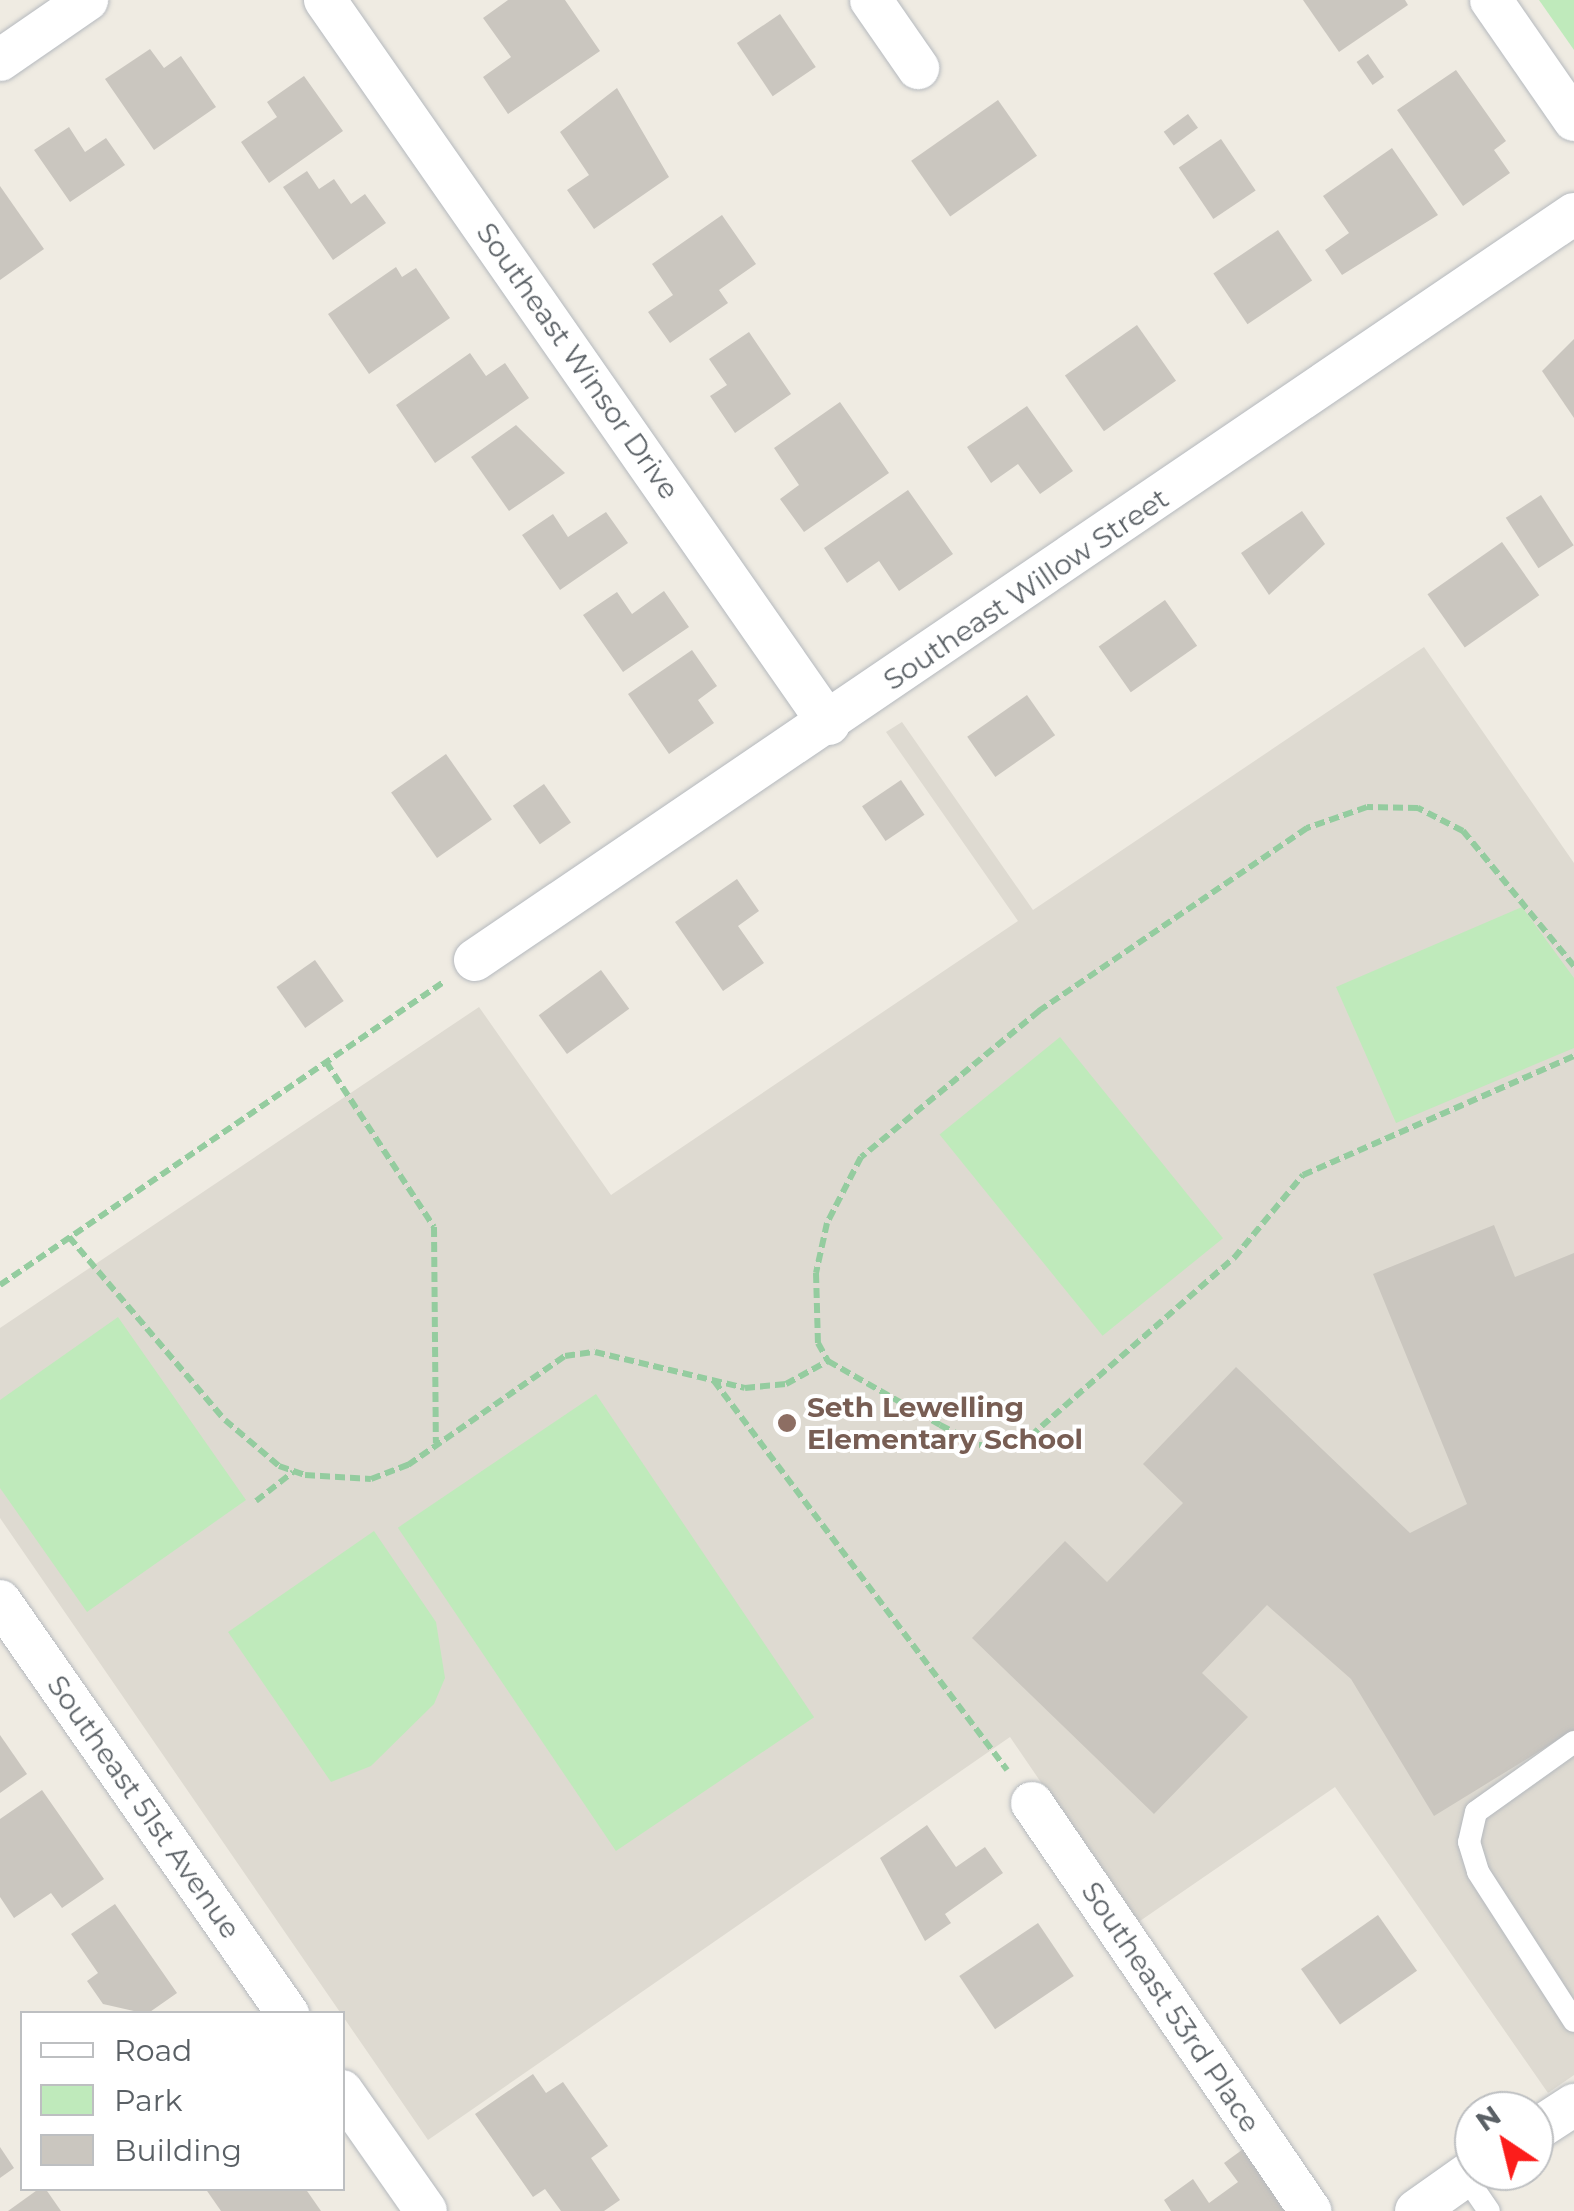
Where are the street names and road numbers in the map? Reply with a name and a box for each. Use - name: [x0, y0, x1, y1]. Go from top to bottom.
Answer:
- street label: Southeast Winsor Drive: [470, 216, 686, 506]
- street label: Southeast Willow Street: [877, 481, 1175, 697]
- street label: Southeast 51st Avenue: [40, 1669, 248, 1945]
- street label: Southeast 53rd Place: [1075, 1876, 1267, 2138]

